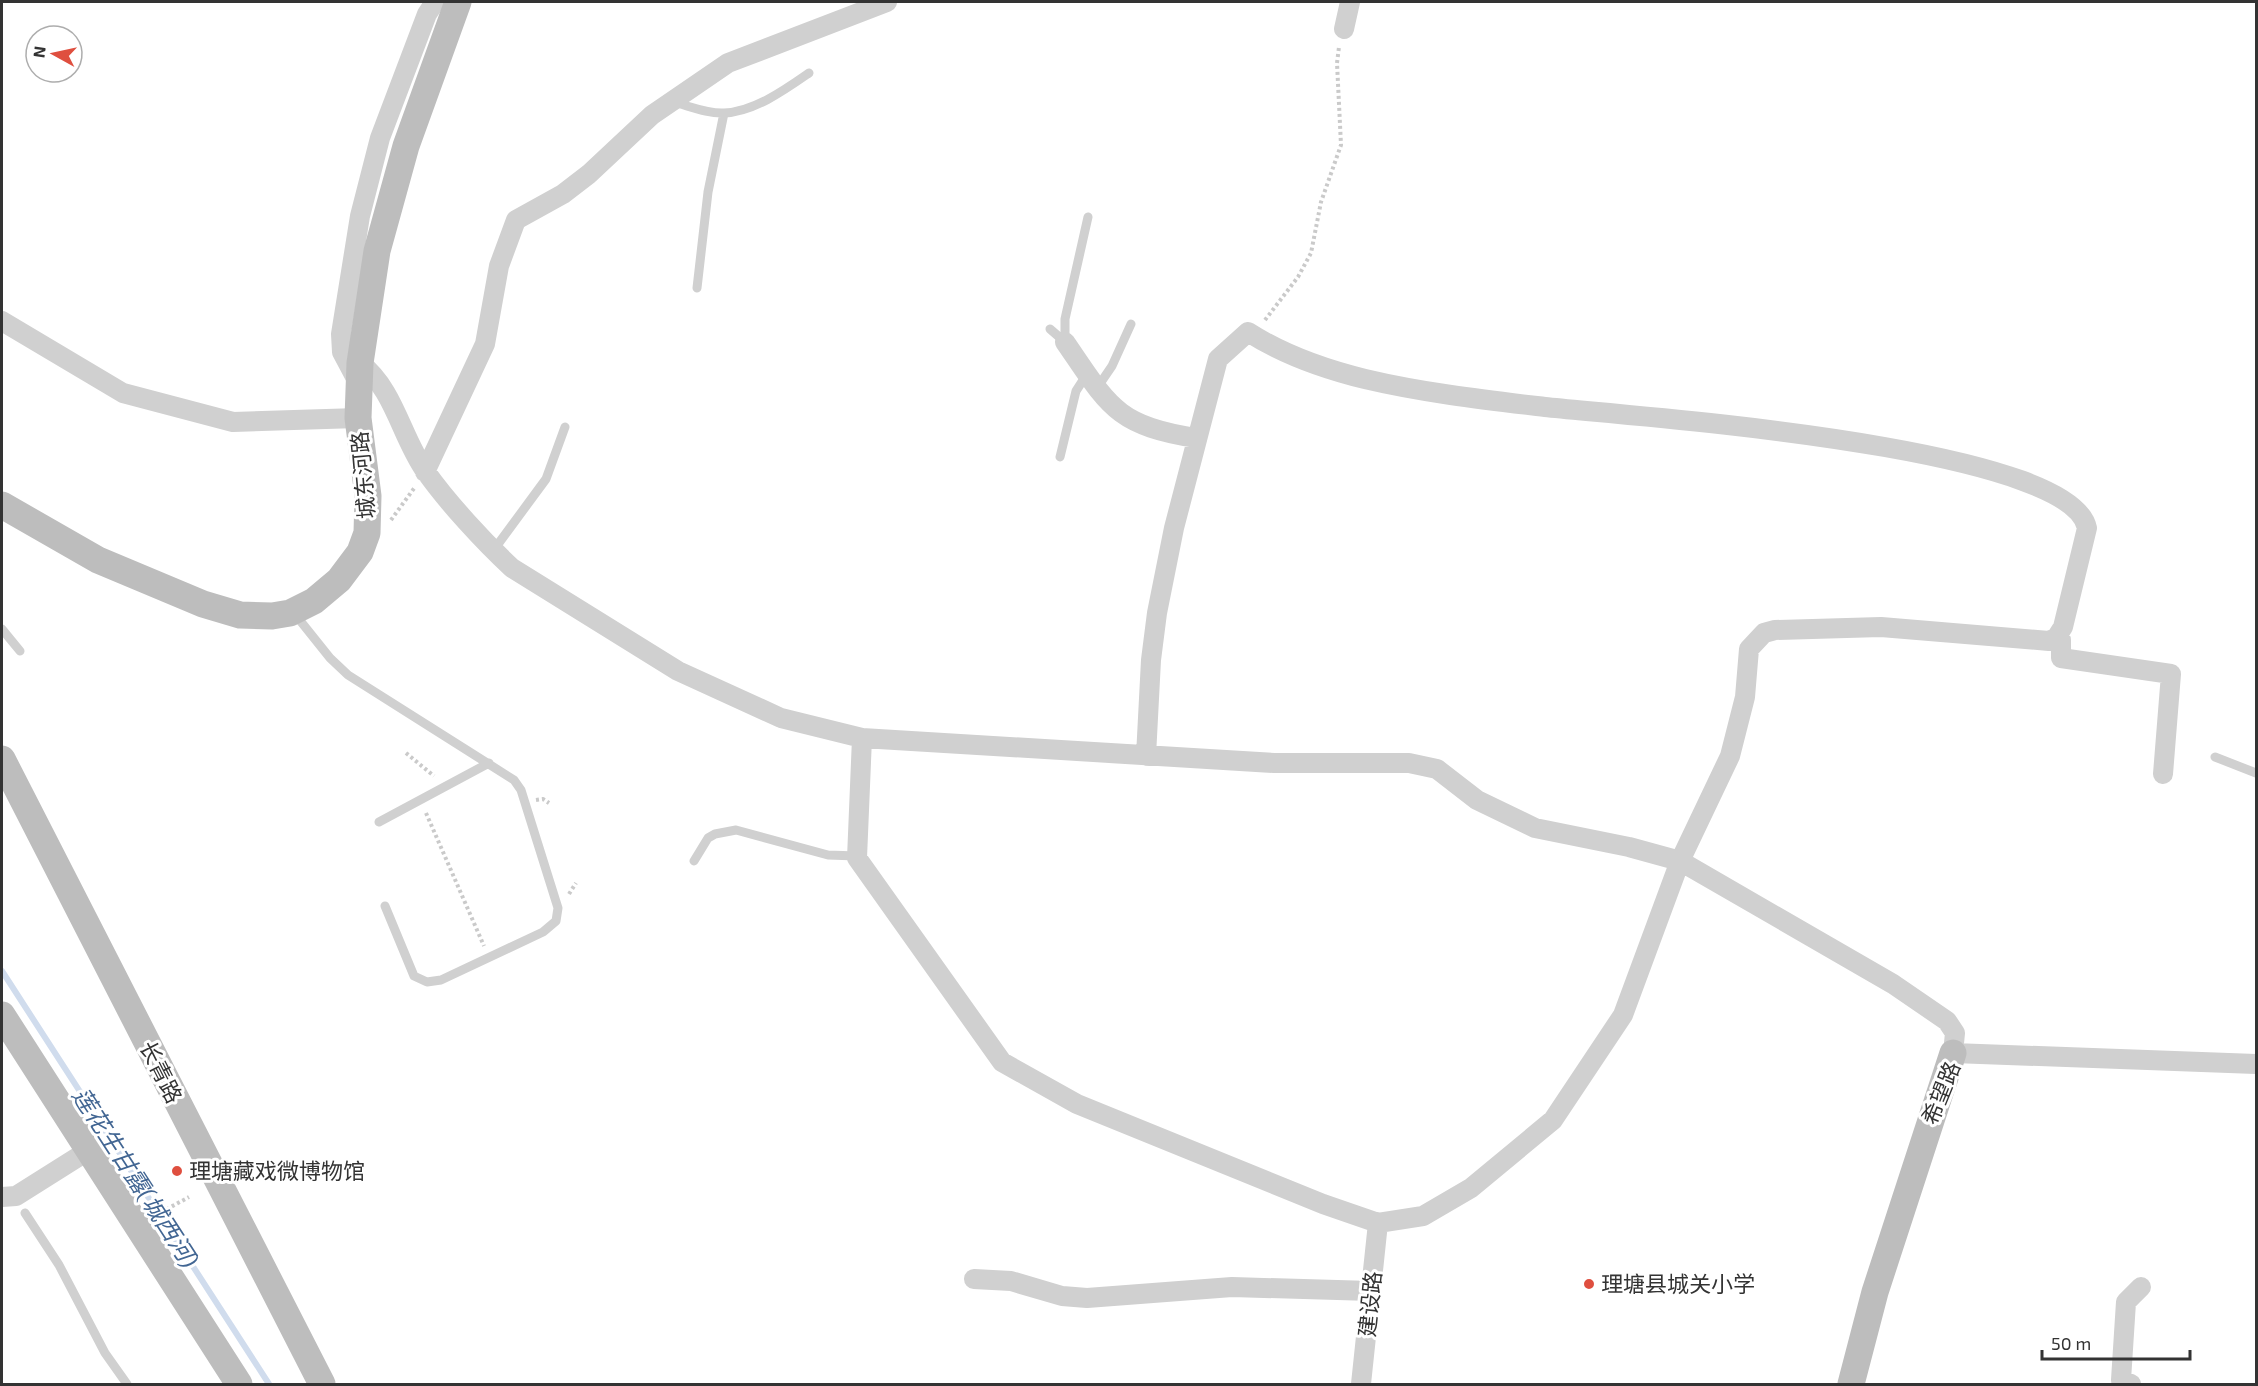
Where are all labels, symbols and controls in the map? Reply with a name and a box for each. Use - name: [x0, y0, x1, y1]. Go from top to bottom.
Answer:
- north arrow: [24, 24, 84, 84]
- text: N: [28, 45, 49, 59]
- street label: 城东河路: [345, 430, 379, 520]
- street label: 长青路: [135, 1036, 188, 1107]
- street label: 希望路: [1916, 1057, 1964, 1128]
- water label: 莲花生甘露(城西河): [67, 1082, 206, 1273]
- place label: 理塘藏戏微博物馆: [189, 1157, 365, 1183]
- marker: 理塘藏戏微博物馆: [170, 1164, 184, 1178]
- street label: 建设路: [1353, 1270, 1385, 1338]
- place label: 理塘县城关小学: [1601, 1270, 1755, 1296]
- marker: 理塘县城关小学: [1582, 1277, 1596, 1291]
- scale bar: [2042, 1323, 2190, 1361]
- text: 50 m: [2051, 1332, 2091, 1354]

